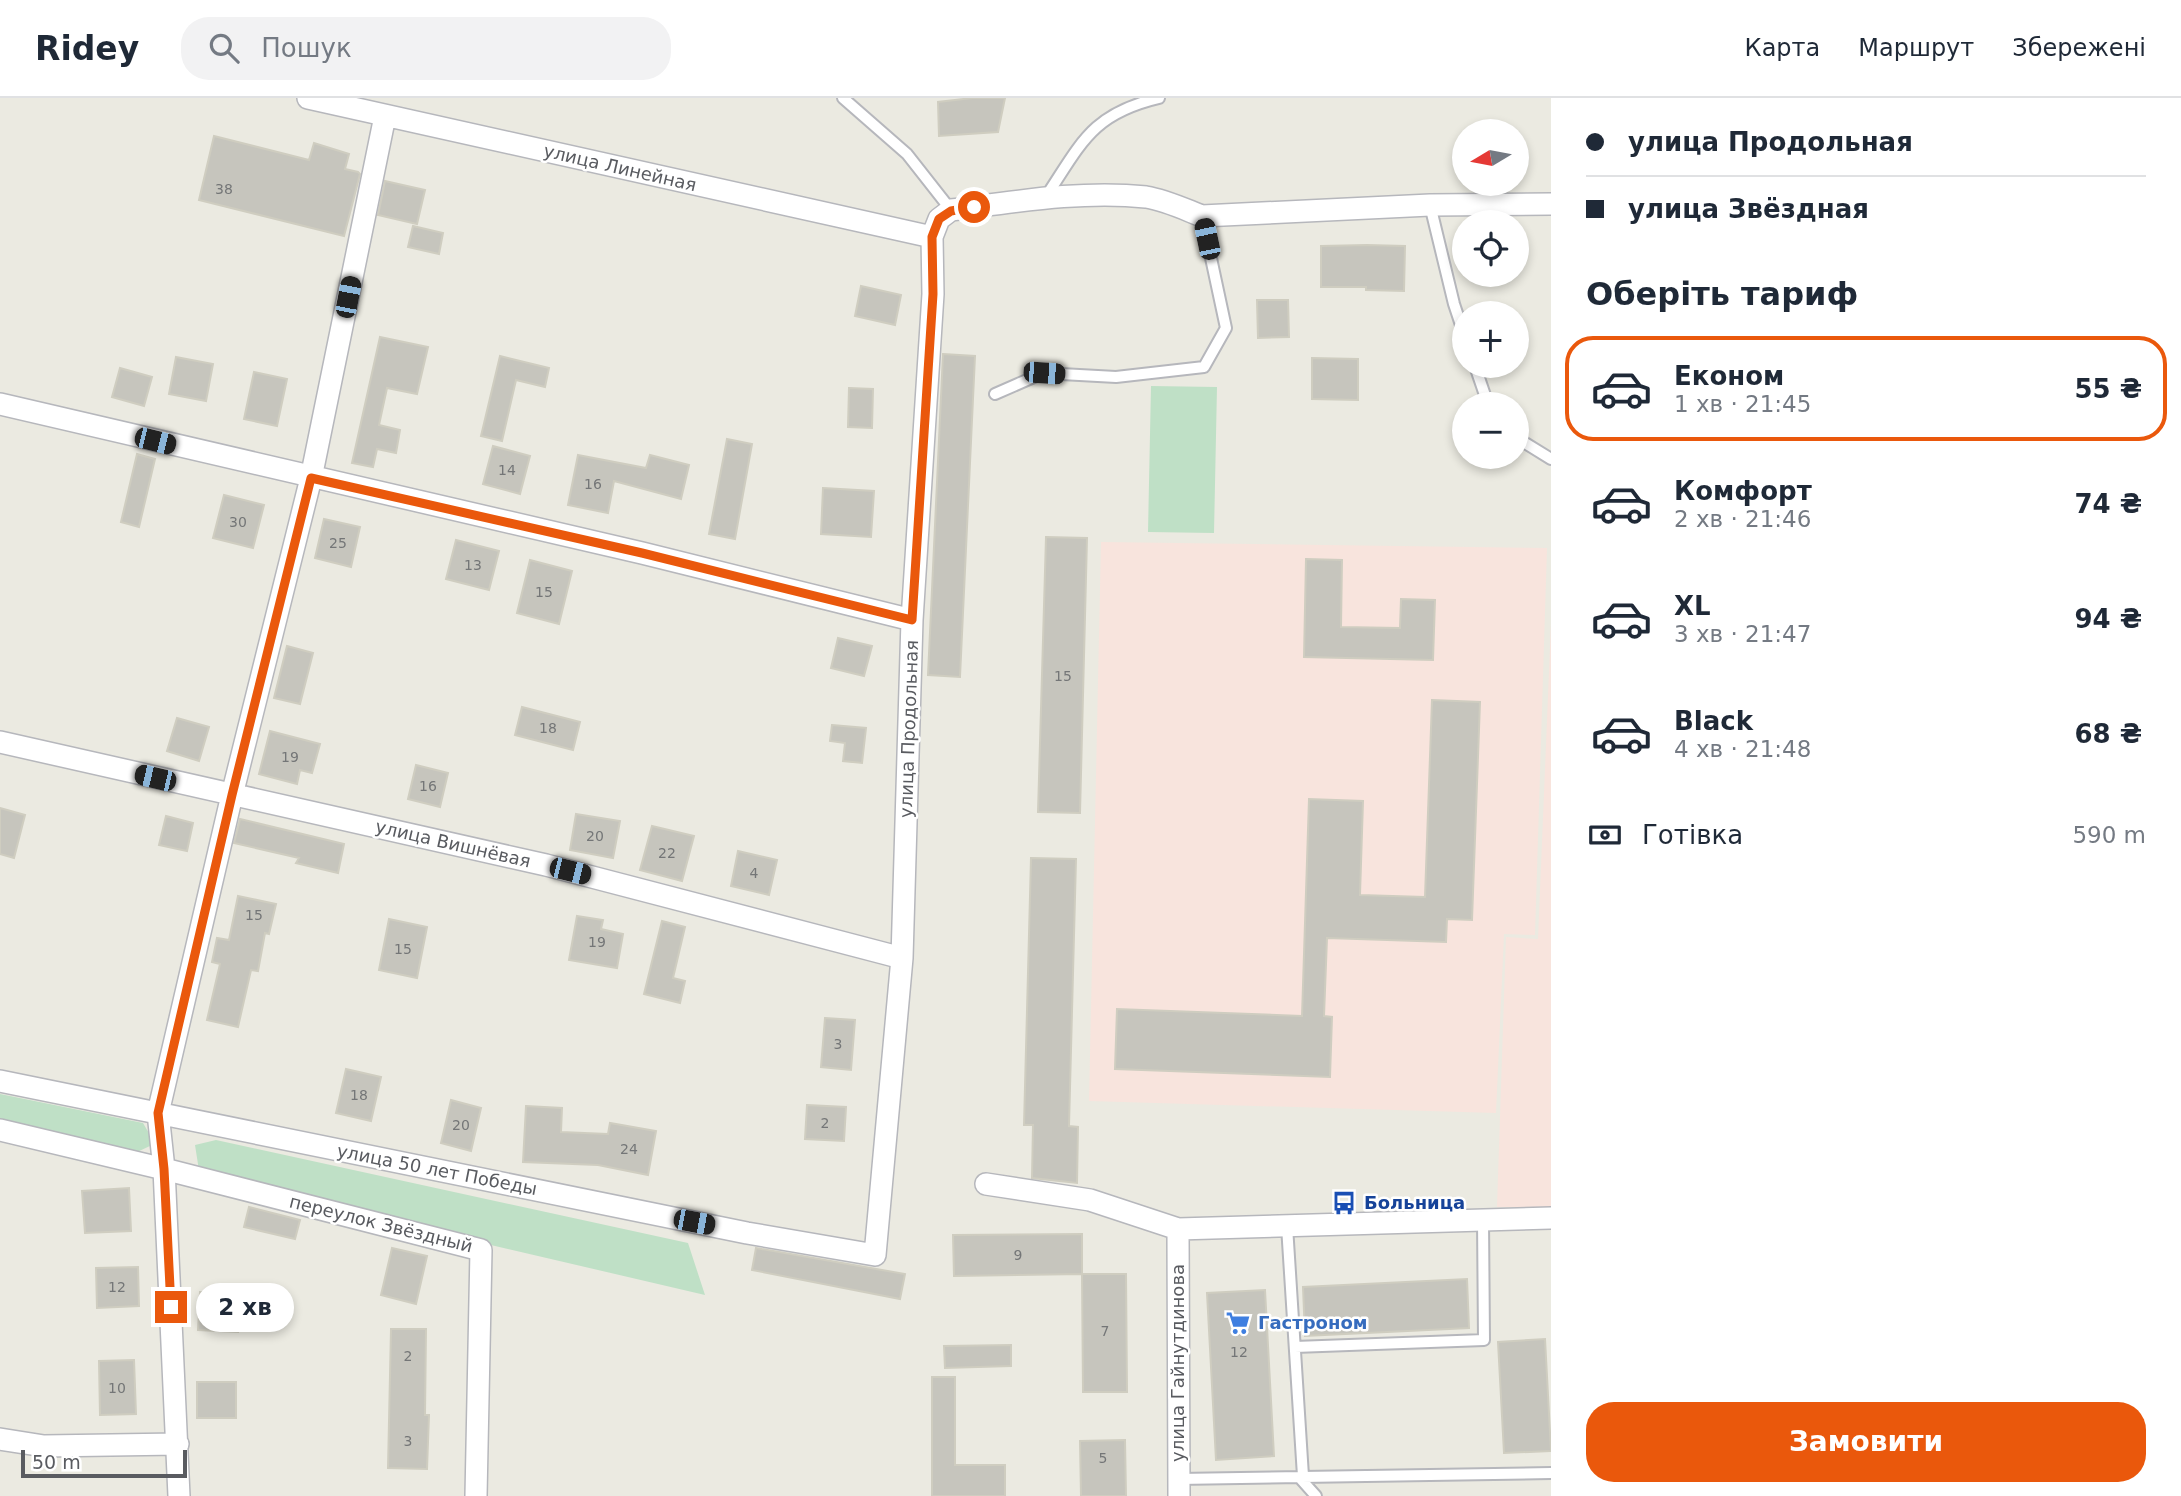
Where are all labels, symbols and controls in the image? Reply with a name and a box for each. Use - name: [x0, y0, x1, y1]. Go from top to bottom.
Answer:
- search box: [181, 17, 671, 80]
- text: Ridey: [35, 29, 139, 68]
- icon: search: [205, 29, 243, 67]
- text: Пошук: [261, 33, 352, 63]
- text: Карта: [1745, 34, 1820, 62]
- text: Маршрут: [1858, 34, 1974, 62]
- text: Збережені: [2012, 34, 2146, 62]
- north arrow: [1452, 119, 1530, 196]
- map controls: [1452, 119, 1529, 469]
- text: улица Продольная: [1628, 127, 1913, 157]
- street label: улица Линейная: [542, 140, 699, 195]
- house number: 38: [215, 181, 233, 197]
- route start: [958, 191, 990, 223]
- text: улица Звёздная: [1628, 194, 1869, 224]
- button: locate: [1452, 210, 1529, 287]
- car: [1193, 216, 1222, 262]
- car: [334, 274, 363, 320]
- text: Оберіть тариф: [1586, 275, 1858, 313]
- button: +: [1452, 301, 1529, 378]
- icon: car: [1590, 357, 1653, 420]
- car: [1023, 361, 1066, 385]
- text: Економ: [1674, 361, 1784, 391]
- text: 55 ₴: [2074, 374, 2142, 404]
- text: 1 хв · 21:45: [1674, 391, 1811, 417]
- button: −: [1452, 392, 1529, 469]
- car: [133, 426, 178, 456]
- house number: 14: [498, 462, 516, 478]
- icon: car: [1590, 472, 1653, 535]
- house number: 16: [584, 476, 602, 492]
- text: Комфорт: [1674, 476, 1812, 506]
- text: 74 ₴: [2074, 489, 2142, 519]
- text: 2 хв · 21:46: [1674, 506, 1811, 532]
- house number: 30: [229, 514, 247, 530]
- house number: 25: [329, 535, 347, 551]
- house number: 13: [464, 557, 482, 573]
- house number: 15: [535, 584, 553, 600]
- icon: car: [1590, 587, 1653, 650]
- text: XL: [1674, 591, 1711, 621]
- text: 94 ₴: [2074, 604, 2142, 634]
- text: 3 хв · 21:47: [1674, 621, 1811, 647]
- street label: улица Продольная: [895, 640, 922, 818]
- house number: 15: [1054, 668, 1072, 684]
- icon: car: [1590, 702, 1653, 765]
- text: Black: [1674, 706, 1753, 736]
- text: 68 ₴: [2074, 719, 2142, 749]
- house number: 18: [539, 720, 557, 736]
- text: 4 хв · 21:48: [1674, 736, 1811, 762]
- house number: 19: [281, 749, 299, 765]
- car: [133, 763, 178, 793]
- house number: 16: [419, 778, 437, 794]
- street label: улица Вишнёвая: [373, 815, 533, 872]
- icon: cash: [1586, 816, 1624, 854]
- text: Готівка: [1642, 820, 1743, 850]
- text: 590 m: [2072, 822, 2146, 848]
- house number: 20: [586, 828, 604, 844]
- house number: 22: [658, 845, 676, 861]
- car: [548, 856, 593, 886]
- house number: 4: [750, 865, 759, 881]
- house number: 15: [245, 907, 263, 923]
- house number: 19: [588, 934, 606, 950]
- house number: 15: [394, 941, 412, 957]
- house number: 3: [834, 1036, 842, 1052]
- house number: 18: [350, 1087, 368, 1103]
- house number: 2: [821, 1115, 829, 1131]
- house number: 20: [452, 1117, 470, 1133]
- street label: улица 50 лет Победы: [335, 1140, 539, 1199]
- house number: 24: [620, 1141, 638, 1157]
- bus stop icon: Больница: [1330, 1189, 1358, 1217]
- street label: переулок Звёздный: [287, 1191, 475, 1256]
- place label: Больница: [1364, 1192, 1465, 1213]
- car: [672, 1208, 717, 1236]
- house number: 9: [1014, 1247, 1022, 1263]
- street label: улица Гайнутдинова: [1167, 1264, 1188, 1462]
- house number: 12: [108, 1279, 126, 1295]
- callout: 2 хв: [196, 1282, 294, 1332]
- route end: [155, 1291, 187, 1323]
- text: 2 хв: [218, 1294, 272, 1320]
- supermarket icon: Гастроном: [1224, 1309, 1252, 1337]
- place label: Гастроном: [1258, 1312, 1368, 1333]
- house number: 7: [1101, 1323, 1109, 1339]
- house number: 12: [1230, 1344, 1248, 1360]
- house number: 2: [404, 1348, 412, 1364]
- house number: 10: [108, 1380, 126, 1396]
- button: Замовити: [1586, 1402, 2146, 1482]
- house number: 3: [404, 1433, 412, 1449]
- scale bar: [21, 1447, 187, 1479]
- house number: 5: [1099, 1450, 1107, 1466]
- text: 50 m: [32, 1451, 81, 1473]

